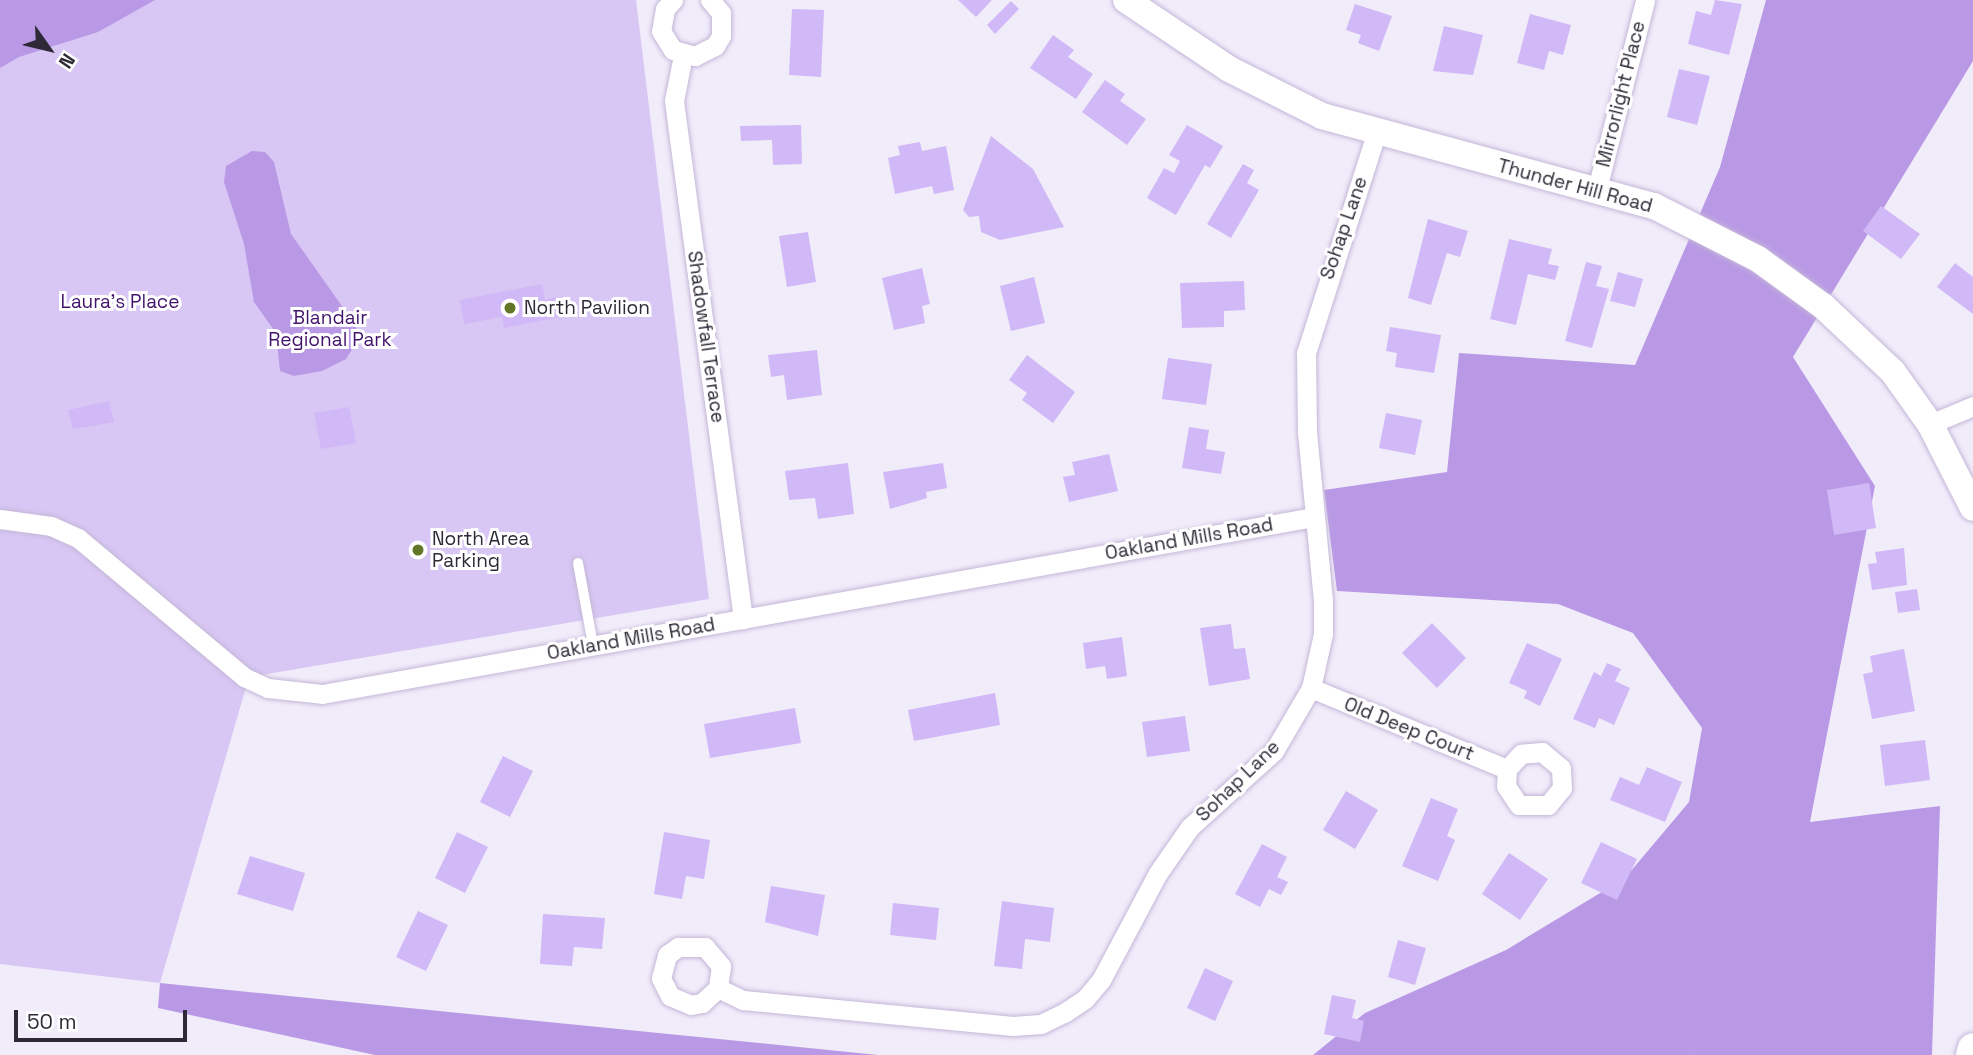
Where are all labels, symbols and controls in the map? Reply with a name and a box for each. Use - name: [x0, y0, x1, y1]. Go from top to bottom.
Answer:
- north arrow: [14, 14, 84, 84]
- street label: Mirrorlight Place: [1592, 19, 1650, 169]
- text: N: [53, 49, 81, 73]
- street label: Thunder Hill Road: [1495, 154, 1655, 218]
- street label: Sohap Lane: [1316, 174, 1372, 282]
- street label: Shadowfall Terrace: [683, 249, 729, 425]
- park label: Laura's Place: [61, 291, 179, 313]
- place label: North Pavilion: [524, 297, 650, 319]
- marker: North Pavilion: [502, 300, 518, 316]
- park label: Blandair Regional Park: [268, 307, 392, 351]
- street label: Oakland Mills Road: [1103, 513, 1275, 565]
- place label: North Area Parking: [432, 528, 530, 572]
- marker: North Area Parking: [410, 542, 426, 558]
- street label: Oakland Mills Road: [545, 613, 717, 665]
- street label: Old Deep Court: [1341, 693, 1477, 765]
- street label: Sohap Lane: [1191, 736, 1285, 826]
- scale bar: [18, 996, 191, 1040]
- text: 50 m: [27, 1008, 77, 1035]

